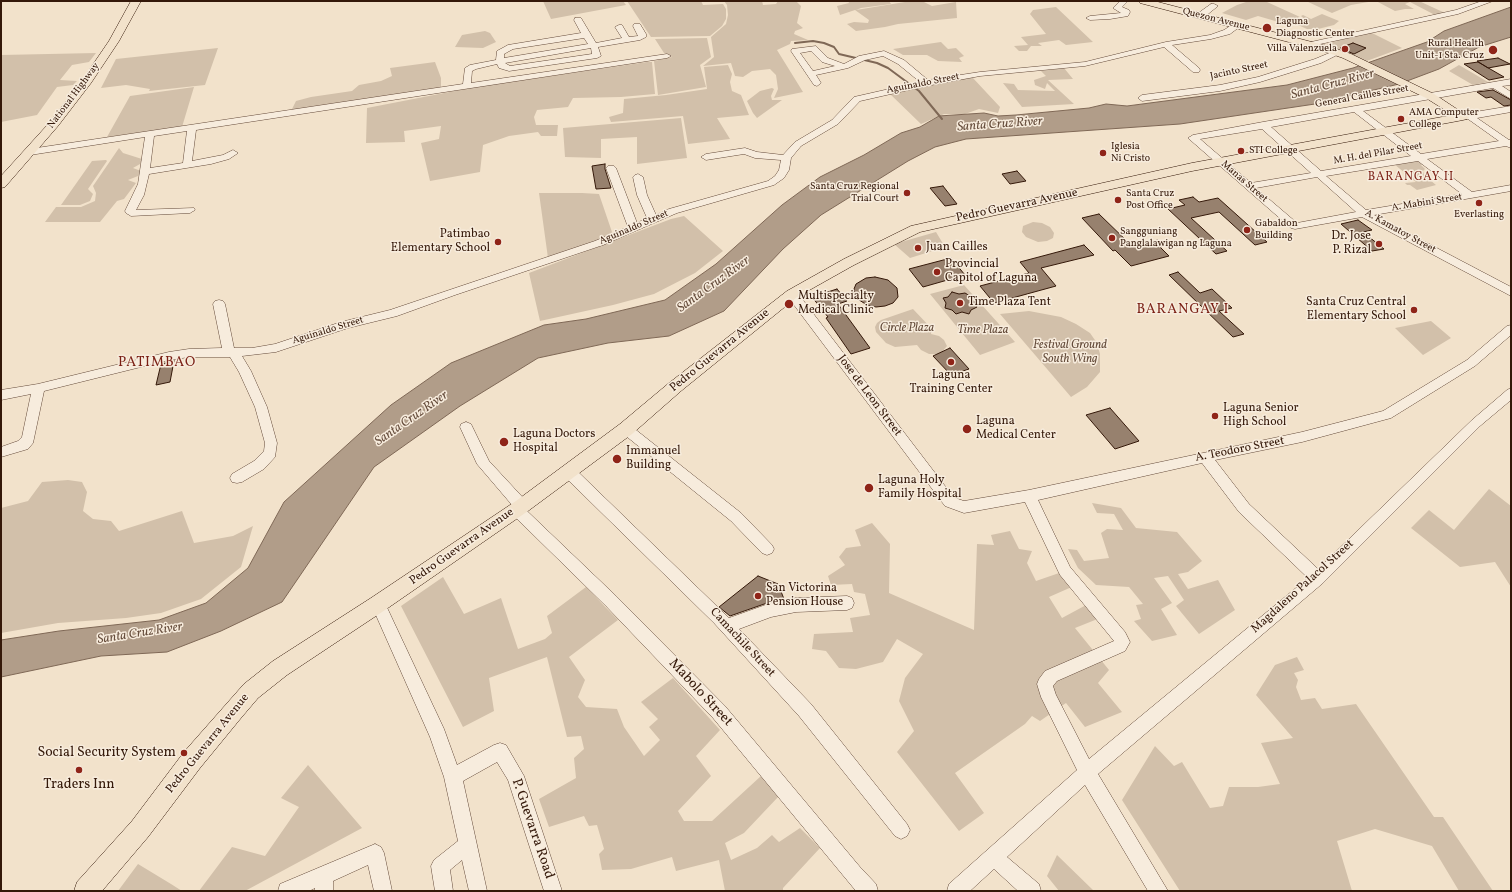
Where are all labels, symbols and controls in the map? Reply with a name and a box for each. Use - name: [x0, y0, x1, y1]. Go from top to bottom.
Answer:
- street label: Quezon Avenue: [1181, 6, 1251, 34]
- place label: Laguna Diagnostic Center: [1276, 16, 1355, 40]
- marker: Laguna Diagnostic Center: [1261, 22, 1273, 34]
- place label: Rural Health Unit-1 Sta. Cruz: [1415, 38, 1484, 62]
- place label: Villa Valenzuela: [1267, 43, 1337, 55]
- marker: Villa Valenzuela: [1340, 44, 1350, 54]
- marker: Rural Health Unit-1 Sta. Cruz: [1487, 44, 1499, 56]
- street label: Jacinto Street: [1209, 59, 1269, 83]
- street label: National Highway: [45, 61, 103, 131]
- water label: Santa Cruz River: [1290, 66, 1376, 104]
- street label: Aguinaldo Street: [886, 71, 960, 97]
- street label: General Cailles Street: [1314, 83, 1410, 111]
- place label: AMA Computer College: [1409, 107, 1479, 130]
- water label: Santa Cruz River: [957, 114, 1043, 136]
- marker: AMA Computer College: [1396, 114, 1406, 124]
- street label: M. H. del Pilar Street: [1333, 140, 1423, 168]
- place label: Iglesia Ni Cristo: [1111, 141, 1150, 164]
- place label: STI College: [1249, 145, 1298, 157]
- marker: STI College: [1236, 146, 1246, 156]
- marker: Iglesia Ni Cristo: [1098, 148, 1108, 158]
- street label: Manas Street: [1218, 159, 1270, 205]
- district label: BARANGAY II: [1368, 171, 1454, 185]
- place label: Santa Cruz Regional Trial Court: [810, 181, 899, 204]
- street label: Pedro Guevarra Avenue: [955, 186, 1079, 226]
- marker: Santa Cruz Regional Trial Court: [902, 188, 912, 198]
- place label: Santa Cruz Post Office: [1126, 188, 1174, 212]
- street label: A. Mabini Street: [1391, 191, 1463, 215]
- marker: Santa Cruz Post Office: [1113, 195, 1123, 205]
- marker: Everlasting: [1474, 198, 1484, 208]
- street label: Aguinaldo Street: [598, 208, 670, 248]
- street label: A. Kamatoy Street: [1363, 208, 1437, 256]
- place label: Everlasting: [1454, 209, 1504, 221]
- place label: Gabaldon Building: [1255, 218, 1298, 242]
- marker: Gabaldon Building: [1242, 225, 1252, 235]
- place label: Sangguniang Panglalawigan ng Laguna: [1120, 226, 1232, 250]
- place label: Patimbao Elementary School: [391, 228, 490, 256]
- place label: Dr. Jose P. Rizal: [1331, 230, 1371, 258]
- marker: Sangguniang Panglalawigan ng Laguna: [1107, 233, 1117, 243]
- marker: Patimbao Elementary School: [493, 237, 503, 247]
- marker: Dr. Jose P. Rizal: [1374, 239, 1384, 249]
- place label: Juan Cailles: [926, 241, 988, 255]
- marker: Juan Cailles: [913, 243, 923, 253]
- water label: Santa Cruz River: [675, 253, 753, 317]
- place label: Provincial Capitol of Laguna: [945, 258, 1037, 286]
- marker: Provincial Capitol of Laguna: [932, 267, 942, 277]
- place label: Multispecialty Medical Clinic: [798, 290, 874, 318]
- place label: Time Plaza Tent: [968, 296, 1051, 310]
- place label: Santa Cruz Central Elementary School: [1306, 296, 1406, 324]
- marker: Multispecialty Medical Clinic: [783, 298, 795, 310]
- marker: Time Plaza Tent: [955, 298, 965, 308]
- district label: BARANGAY I: [1136, 302, 1230, 318]
- marker: Santa Cruz Central Elementary School: [1409, 305, 1419, 315]
- street label: Pedro Guevarra Avenue: [667, 306, 773, 396]
- street label: Aguinaldo Street: [291, 314, 365, 348]
- park label: Circle Plaza: [880, 322, 934, 336]
- park label: Time Plaza: [958, 324, 1008, 338]
- park label: Festival Ground South Wing: [1033, 339, 1107, 367]
- street label: Jose de Leon Street: [834, 352, 904, 440]
- district label: PATIMBAO: [118, 355, 196, 371]
- marker: Laguna Training Center: [946, 357, 956, 367]
- place label: Laguna Training Center: [909, 369, 993, 397]
- water label: Santa Cruz River: [372, 388, 452, 450]
- place label: Laguna Senior High School: [1223, 402, 1299, 430]
- marker: Laguna Senior High School: [1210, 411, 1220, 421]
- place label: Laguna Medical Center: [976, 415, 1056, 443]
- marker: Laguna Medical Center: [961, 423, 973, 435]
- place label: Laguna Doctors Hospital: [513, 428, 595, 456]
- street label: A. Teodoro Street: [1194, 434, 1286, 466]
- marker: Laguna Doctors Hospital: [498, 436, 510, 448]
- place label: Immanuel Building: [626, 445, 681, 473]
- marker: Immanuel Building: [611, 453, 623, 465]
- place label: Laguna Holy Family Hospital: [878, 474, 962, 502]
- marker: Laguna Holy Family Hospital: [863, 482, 875, 494]
- street label: Pedro Guevarra Avenue: [407, 506, 517, 588]
- street label: Magdaleno Palacol Street: [1249, 537, 1357, 637]
- place label: San Victorina Pension House: [766, 582, 843, 610]
- marker: San Victorina Pension House: [753, 591, 763, 601]
- street label: Camachile Street: [706, 605, 778, 681]
- water label: Santa Cruz River: [96, 620, 184, 648]
- street label: Mabolo Street: [664, 656, 736, 730]
- street label: Pedro Guevarra Avenue: [163, 691, 253, 797]
- place label: Social Security System: [37, 745, 176, 761]
- marker: Social Security System: [179, 748, 189, 758]
- marker: Traders Inn: [74, 765, 84, 775]
- place label: Traders Inn: [43, 777, 115, 793]
- street label: P. Guevarra Road: [507, 777, 557, 881]

